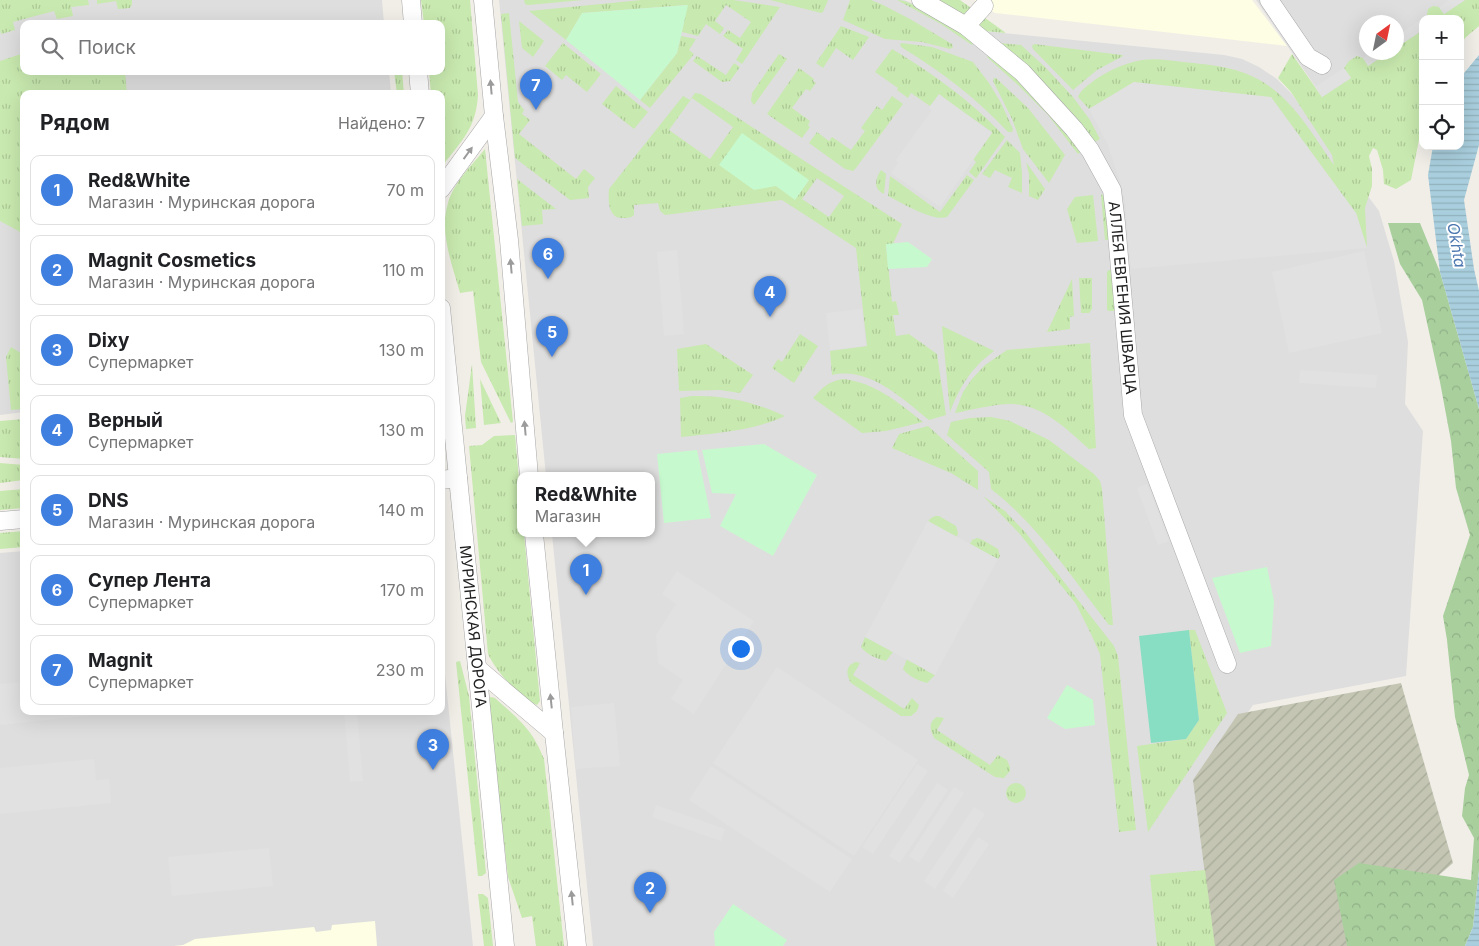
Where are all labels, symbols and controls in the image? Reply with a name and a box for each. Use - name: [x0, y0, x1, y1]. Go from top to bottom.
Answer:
- north arrow: [1359, 15, 1404, 60]
- map controls: [1419, 15, 1464, 150]
- button: +: [1419, 15, 1464, 60]
- search box: [20, 20, 445, 75]
- icon: search: [38, 34, 66, 62]
- text: Поиск: [78, 36, 136, 59]
- button: −: [1419, 60, 1464, 105]
- pin: 7: [520, 69, 552, 110]
- one-way arrow: [487, 79, 495, 95]
- button: locate: [1419, 105, 1464, 150]
- text: Рядом: [40, 110, 110, 135]
- text: Найдено: 7: [338, 113, 425, 133]
- one-way arrow: [463, 146, 473, 160]
- text: Red&White: [88, 169, 190, 192]
- text: 1: [54, 180, 60, 200]
- text: 70 m: [387, 180, 424, 200]
- text: Магазин · Муринская дорога: [88, 192, 315, 212]
- street label: АЛЛЕЯ ЕВГЕНИЯ ШВАРЦА: [1104, 200, 1141, 395]
- water label: Okhta: [1443, 221, 1471, 269]
- pin: 6: [532, 238, 564, 279]
- text: Magnit Cosmetics: [88, 249, 256, 272]
- one-way arrow: [507, 257, 515, 273]
- text: 2: [52, 260, 62, 280]
- text: 110 m: [382, 260, 424, 280]
- text: Магазин · Муринская дорога: [88, 272, 315, 292]
- pin: 4: [754, 276, 786, 317]
- pin: 5: [536, 316, 568, 357]
- text: Dixy: [88, 329, 129, 352]
- text: 3: [52, 340, 62, 360]
- text: 130 m: [379, 340, 424, 360]
- text: Супермаркет: [88, 352, 193, 372]
- text: Верный: [88, 409, 163, 432]
- one-way arrow: [521, 419, 529, 435]
- text: 4: [52, 420, 62, 440]
- text: 130 m: [379, 420, 424, 440]
- text: Супермаркет: [88, 432, 193, 452]
- popup: [517, 472, 655, 537]
- text: Red&White: [535, 483, 637, 506]
- text: DNS: [88, 489, 129, 512]
- text: 5: [52, 500, 62, 520]
- text: 140 m: [379, 500, 424, 520]
- text: Магазин: [535, 506, 601, 526]
- text: Магазин · Муринская дорога: [88, 512, 315, 532]
- street label: МУРИНСКАЯ ДОРОГА: [456, 544, 491, 708]
- pin: 1: [570, 554, 602, 595]
- text: Супер Лента: [88, 569, 211, 592]
- text: 6: [52, 580, 62, 600]
- text: 170 m: [380, 580, 424, 600]
- text: Супермаркет: [88, 592, 193, 612]
- your location: [728, 636, 754, 662]
- text: Magnit: [88, 649, 153, 672]
- text: 7: [52, 660, 62, 680]
- text: 230 m: [376, 660, 424, 680]
- text: Супермаркет: [88, 672, 193, 692]
- one-way arrow: [546, 693, 554, 709]
- pin: 3: [417, 729, 449, 770]
- pin: 2: [634, 872, 666, 913]
- one-way arrow: [568, 889, 576, 905]

